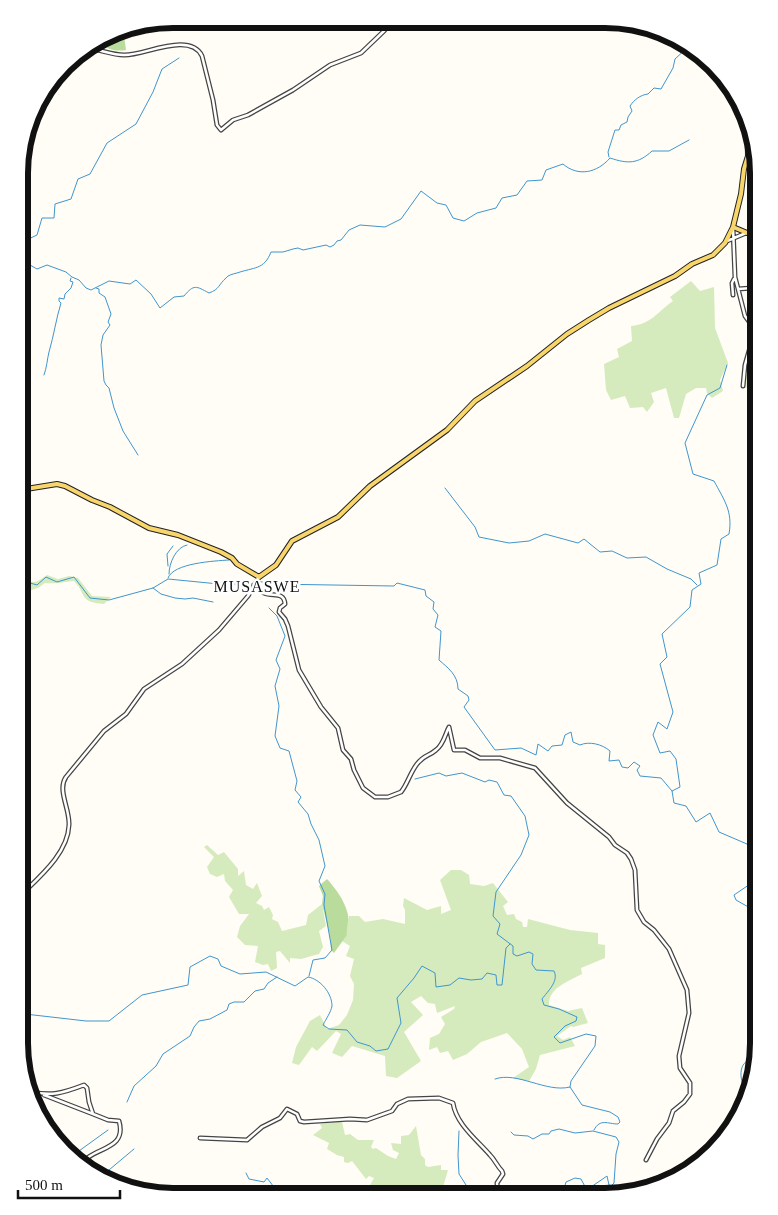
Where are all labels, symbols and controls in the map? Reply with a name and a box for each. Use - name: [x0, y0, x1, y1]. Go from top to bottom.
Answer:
- district label: MUSASWE: [213, 578, 301, 595]
- scale bar: [18, 1168, 120, 1200]
- text: 500 m: [25, 1177, 63, 1193]

